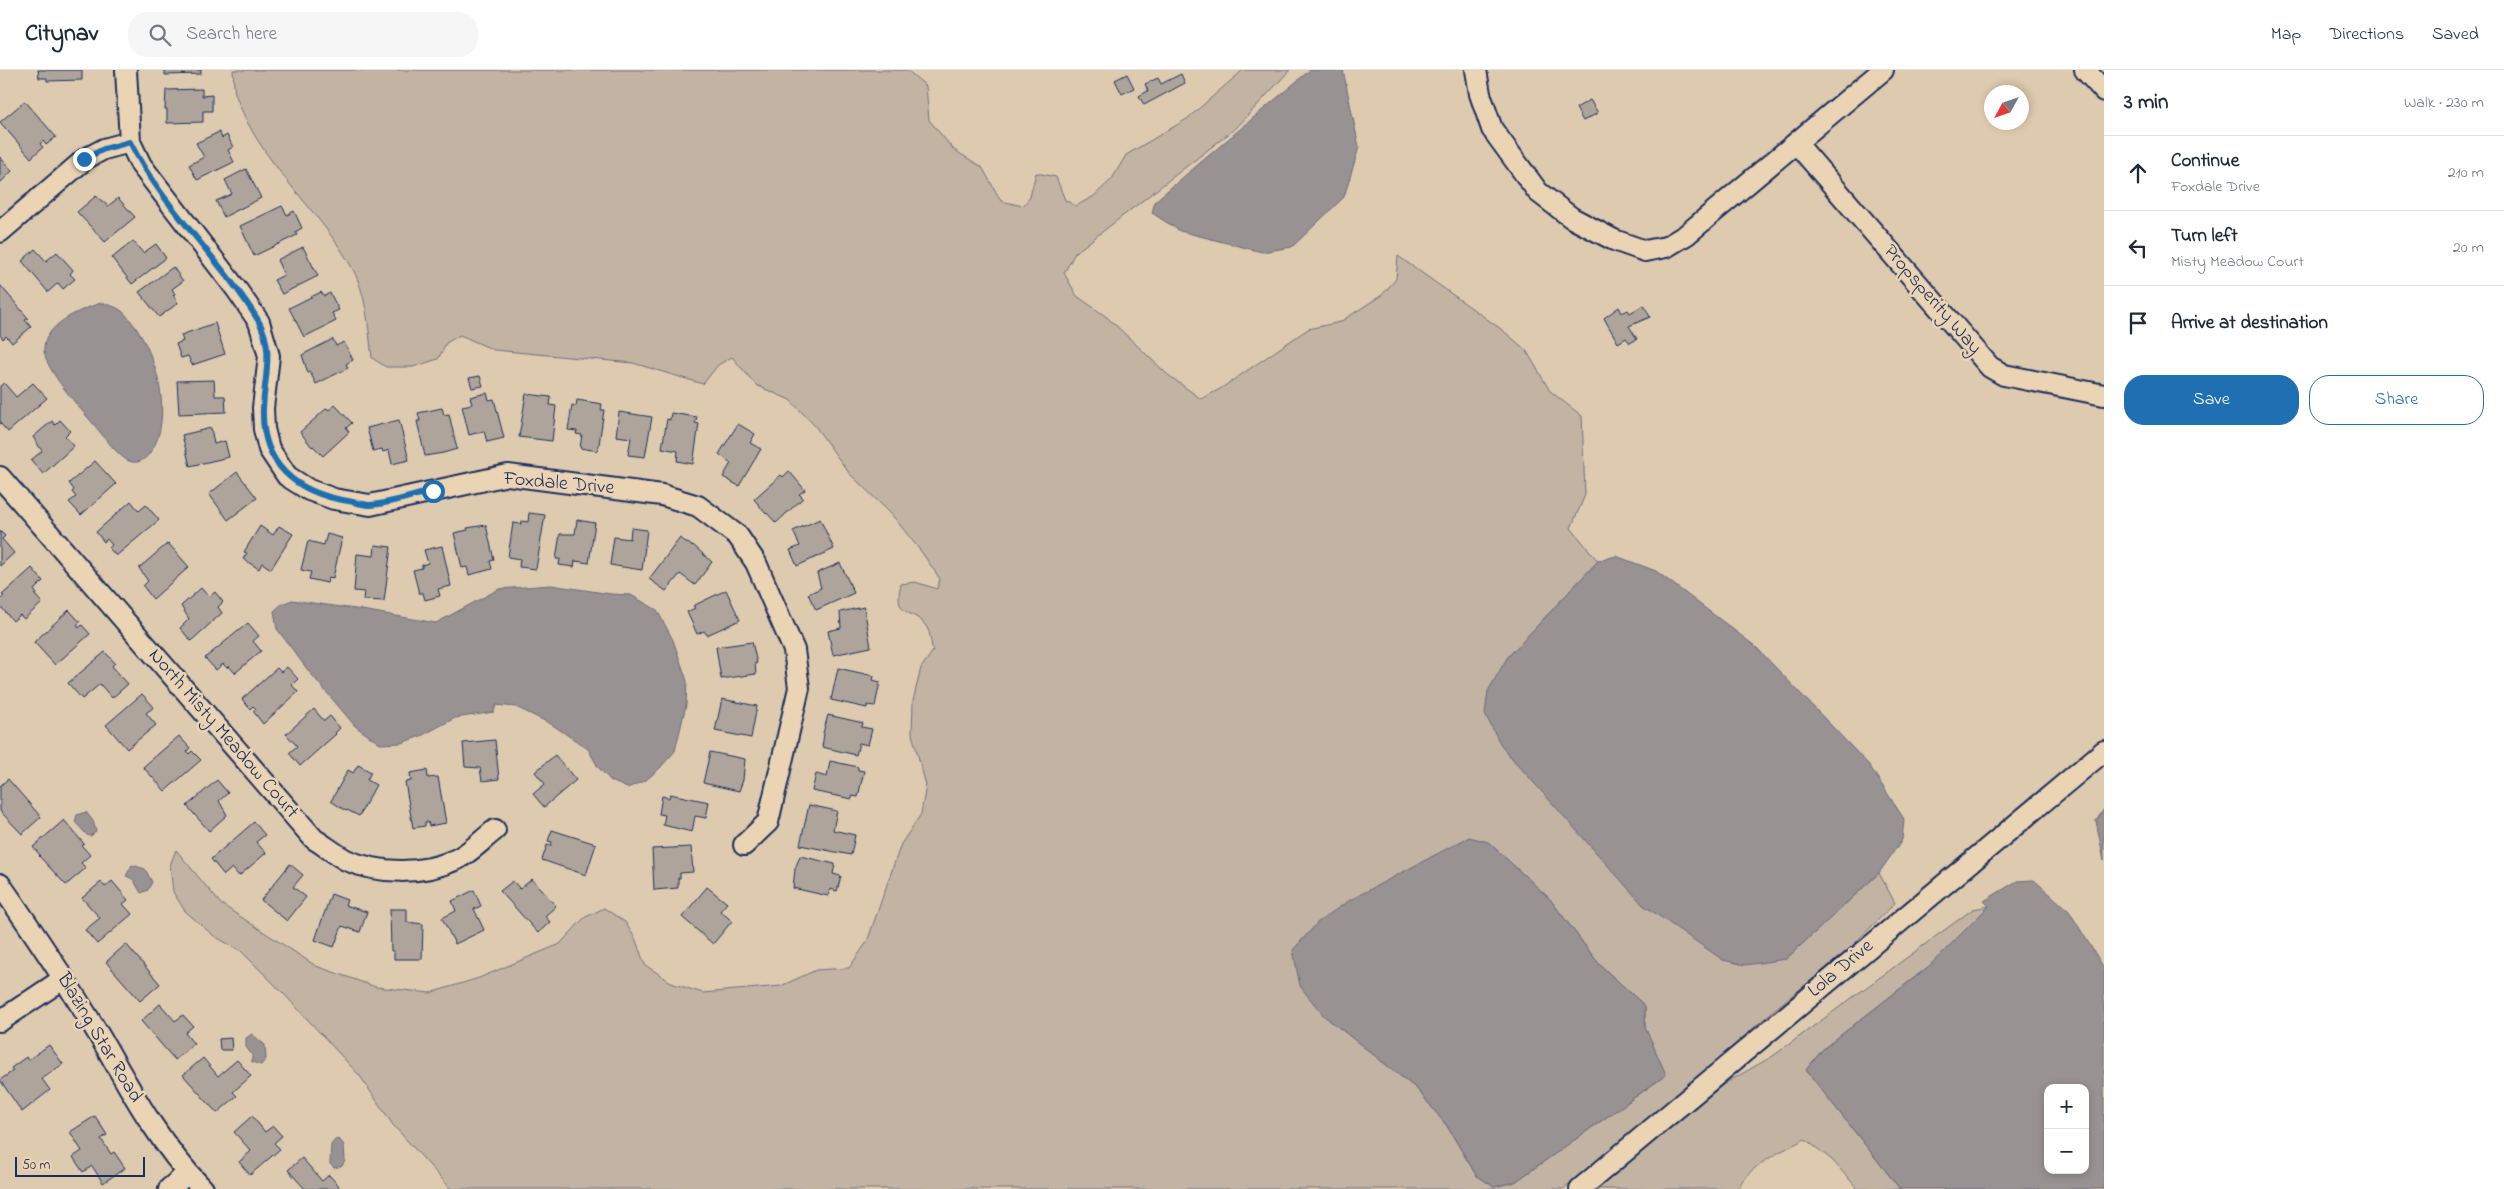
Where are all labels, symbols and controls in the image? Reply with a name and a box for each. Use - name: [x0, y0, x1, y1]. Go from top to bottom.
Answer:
- search box: [128, 12, 478, 57]
- text: Citynav: [25, 17, 98, 52]
- icon: search: [146, 21, 174, 49]
- text: Search here: [186, 21, 277, 48]
- text: Map: [2271, 22, 2301, 48]
- text: Directions: [2329, 22, 2404, 48]
- text: Saved: [2432, 22, 2479, 48]
- north arrow: [1984, 85, 2029, 130]
- text: 3 min: [2124, 88, 2168, 118]
- text: Walk · 230 m: [2404, 91, 2484, 115]
- route end: [73, 148, 96, 171]
- text: Continue: [2171, 148, 2239, 175]
- icon: ahead: [2124, 159, 2152, 187]
- text: 210 m: [2448, 161, 2484, 185]
- text: Foxdale Drive: [2171, 175, 2260, 199]
- text: Turn left: [2171, 223, 2238, 250]
- icon: left: [2124, 234, 2152, 262]
- text: 20 m: [2453, 236, 2484, 260]
- street label: Propsperity Way: [1876, 238, 1988, 362]
- text: Misty Meadow Court: [2171, 250, 2304, 274]
- icon: arrive: [2124, 309, 2152, 337]
- text: Arrive at destination: [2171, 310, 2328, 337]
- button: Save: [2124, 375, 2299, 425]
- button: Share: [2309, 375, 2484, 425]
- street label: Foxdale Drive: [501, 465, 616, 503]
- route start: [422, 480, 445, 503]
- street label: North Misty Meadow Court: [141, 642, 305, 826]
- street label: Lola Drive: [1802, 933, 1880, 1005]
- street label: Blazing Star Road: [47, 967, 149, 1109]
- map controls: [2044, 1084, 2089, 1174]
- button: +: [2044, 1084, 2089, 1129]
- button: −: [2044, 1129, 2089, 1174]
- scale bar: [15, 1154, 145, 1177]
- text: 50 m: [22, 1155, 50, 1176]

